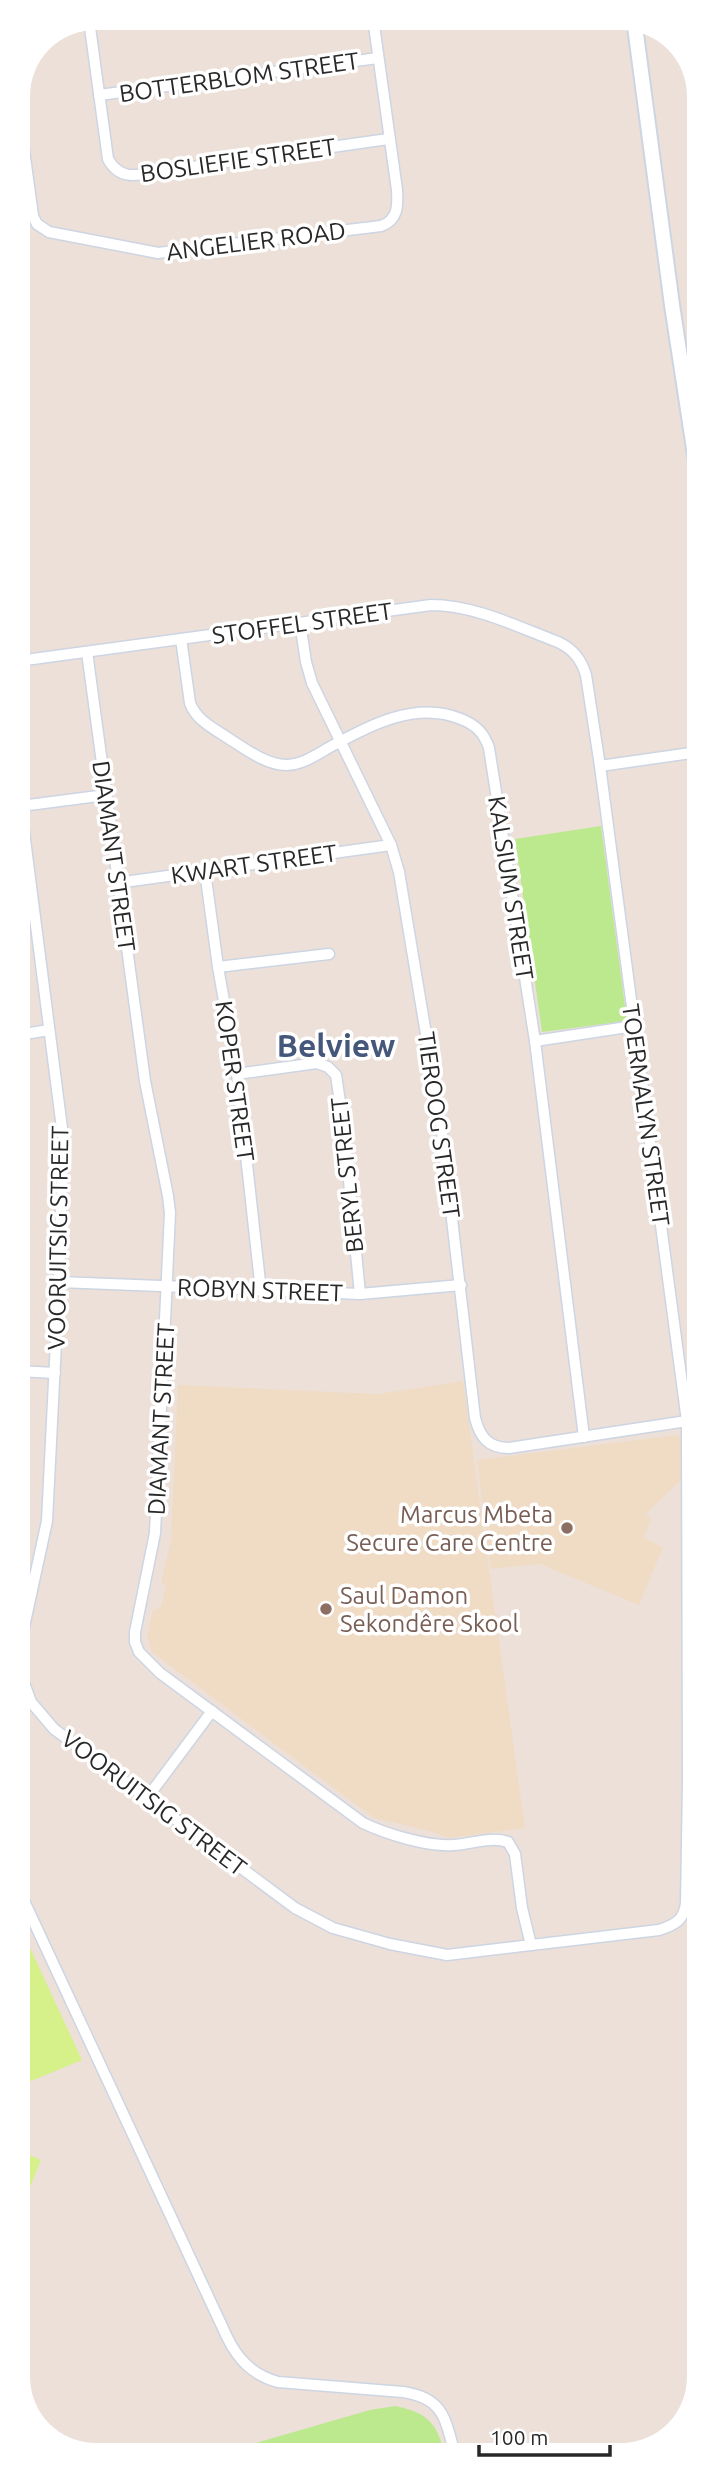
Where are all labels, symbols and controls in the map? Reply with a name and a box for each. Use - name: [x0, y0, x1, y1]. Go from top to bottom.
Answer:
- street label: BOTTERBLOM STREET: [117, 47, 361, 107]
- street label: BOSLIEFIE STREET: [139, 133, 337, 187]
- street label: ANGELIER ROAD: [165, 217, 347, 265]
- street label: STOFFEL STREET: [210, 597, 394, 649]
- street label: DIAMANT STREET: [87, 759, 141, 953]
- street label: KALSIUM STREET: [483, 794, 539, 982]
- street label: KWART STREET: [169, 839, 339, 889]
- street label: KOPER STREET: [210, 999, 260, 1163]
- street label: TOERMALYN STREET: [617, 1002, 675, 1228]
- district label: Belview: [277, 1027, 395, 1063]
- street label: TIEROOG STREET: [413, 1030, 465, 1220]
- street label: BERYL STREET: [325, 1096, 369, 1254]
- street label: VOORUITSIG STREET: [43, 1126, 73, 1350]
- street label: ROBYN STREET: [177, 1274, 343, 1306]
- street label: DIAMANT STREET: [142, 1322, 180, 1516]
- place label: Marcus Mbeta Secure Care Centre: [346, 1501, 553, 1556]
- marker: Marcus Mbeta Secure Care Centre: [559, 1520, 575, 1536]
- place label: Saul Damon Sekondêre Skool: [340, 1582, 519, 1637]
- marker: Saul Damon Sekondêre Skool: [318, 1601, 334, 1617]
- street label: VOORUITSIG STREET: [56, 1725, 252, 1881]
- scale bar: [479, 2414, 610, 2458]
- text: 100 m: [490, 2425, 548, 2449]

